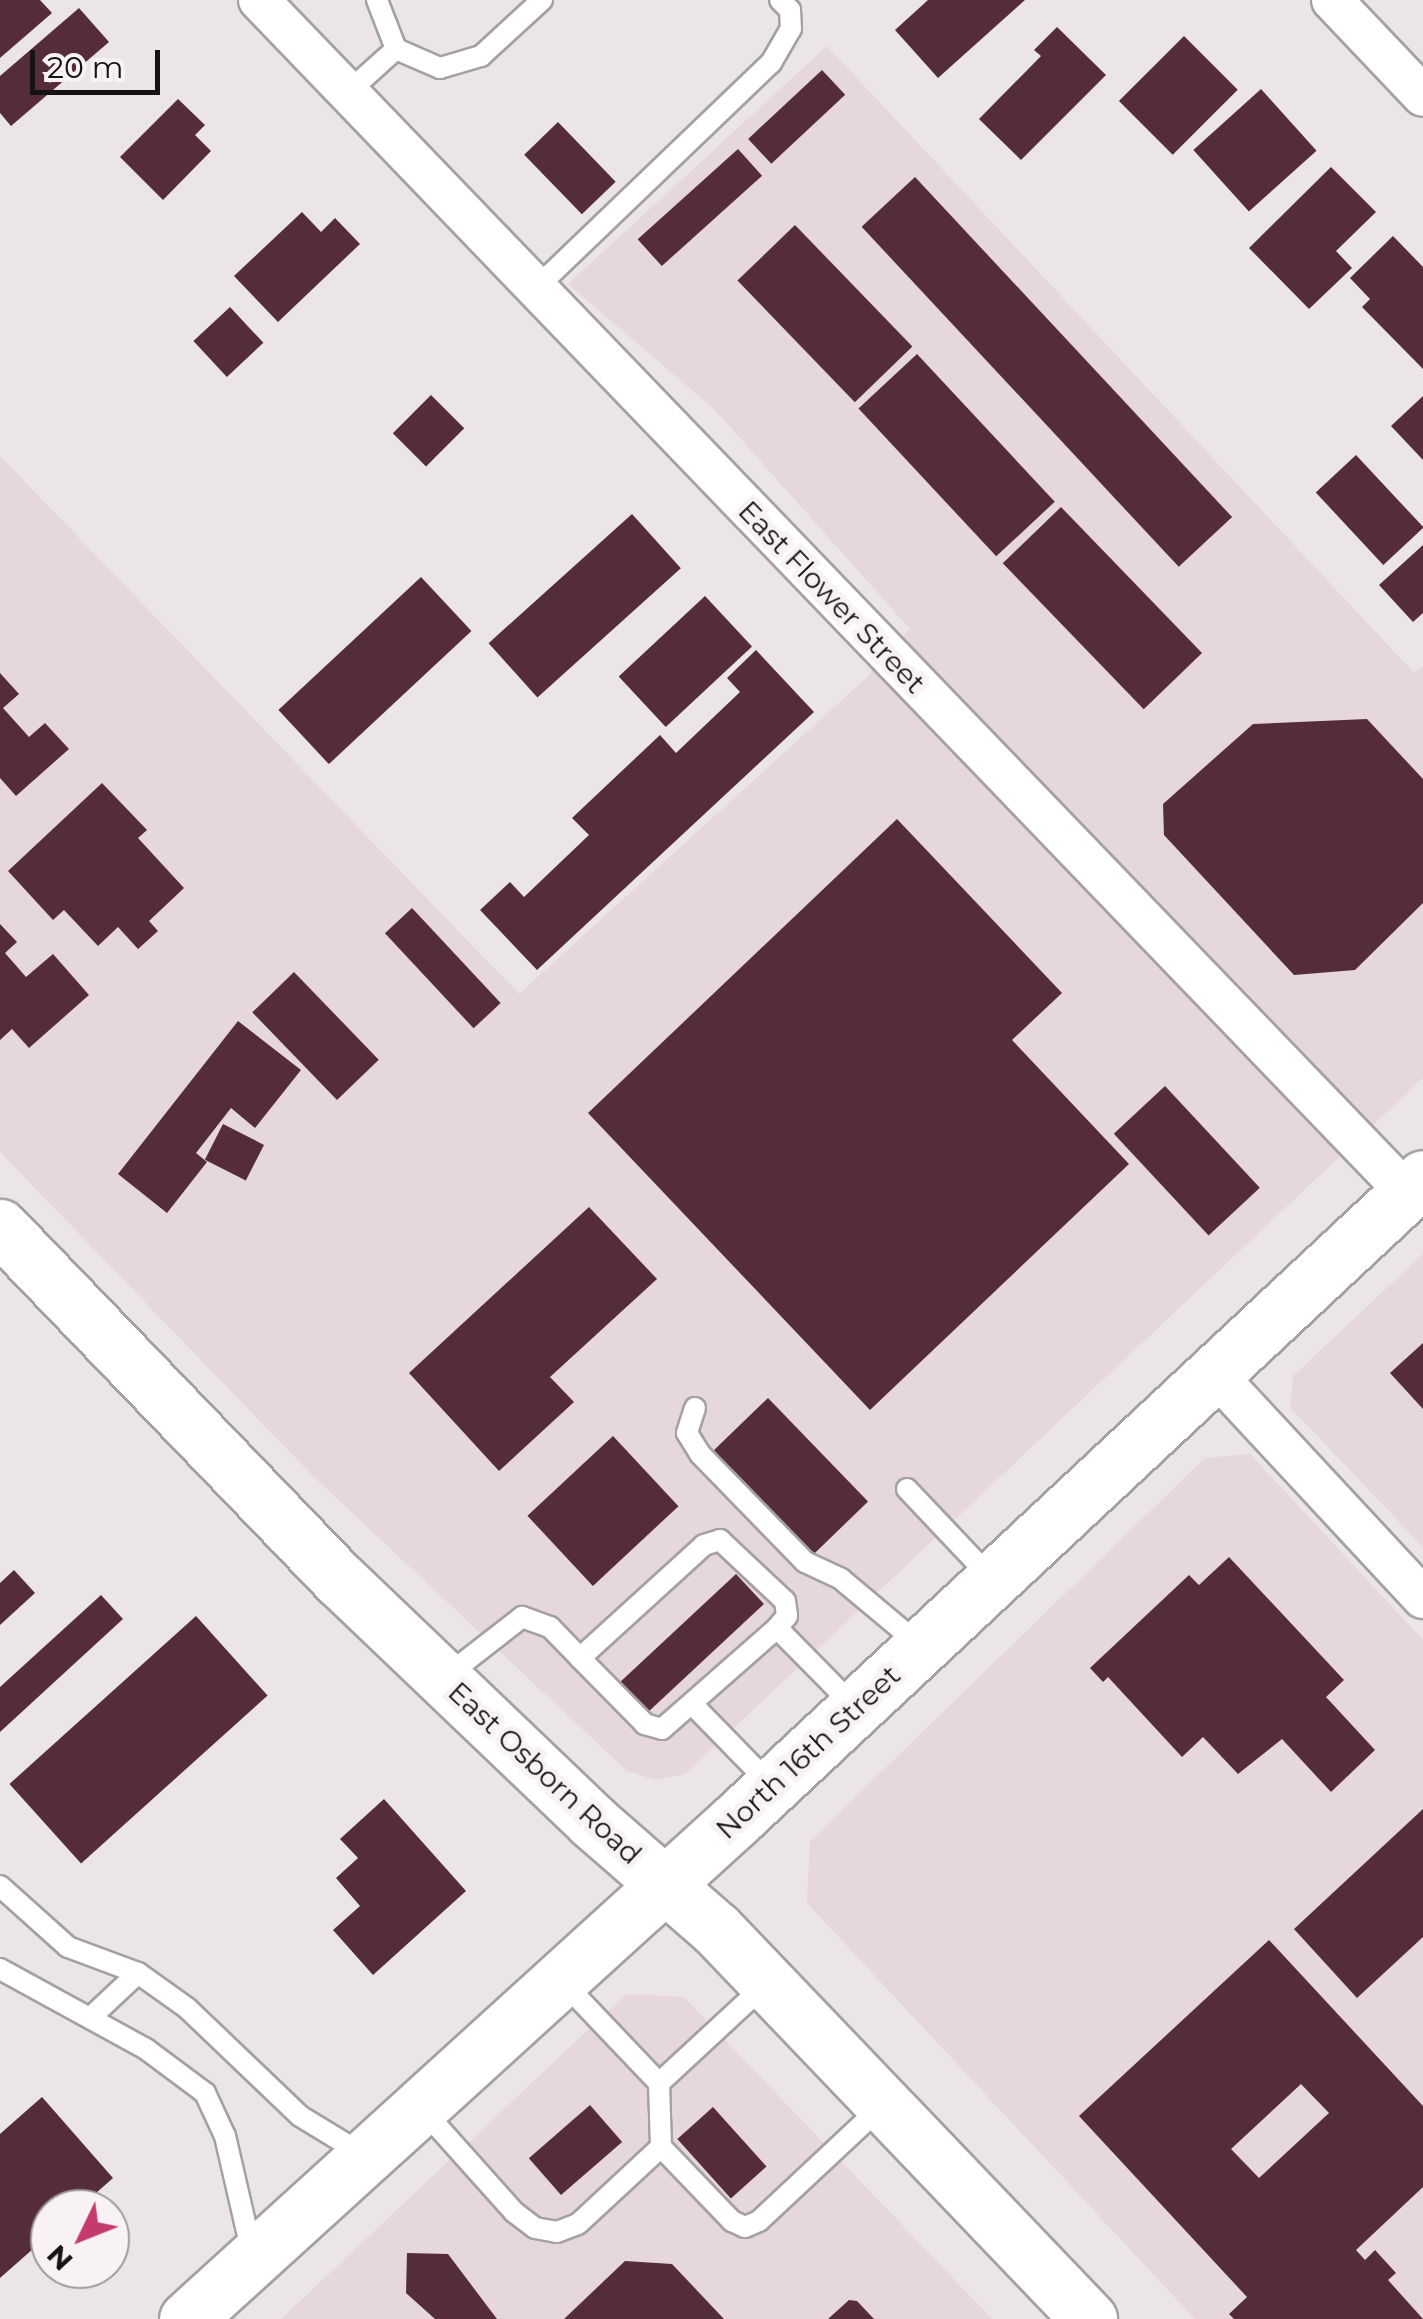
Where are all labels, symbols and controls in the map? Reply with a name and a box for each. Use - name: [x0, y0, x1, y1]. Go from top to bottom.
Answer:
- scale bar: [35, 30, 165, 92]
- text: 20 m: [47, 49, 124, 86]
- street label: East Flower Street: [732, 494, 932, 700]
- street label: North 16th Street: [709, 1658, 907, 1846]
- street label: East Osborn Road: [442, 1675, 648, 1871]
- north arrow: [30, 2189, 130, 2289]
- text: N: [39, 2238, 80, 2278]

